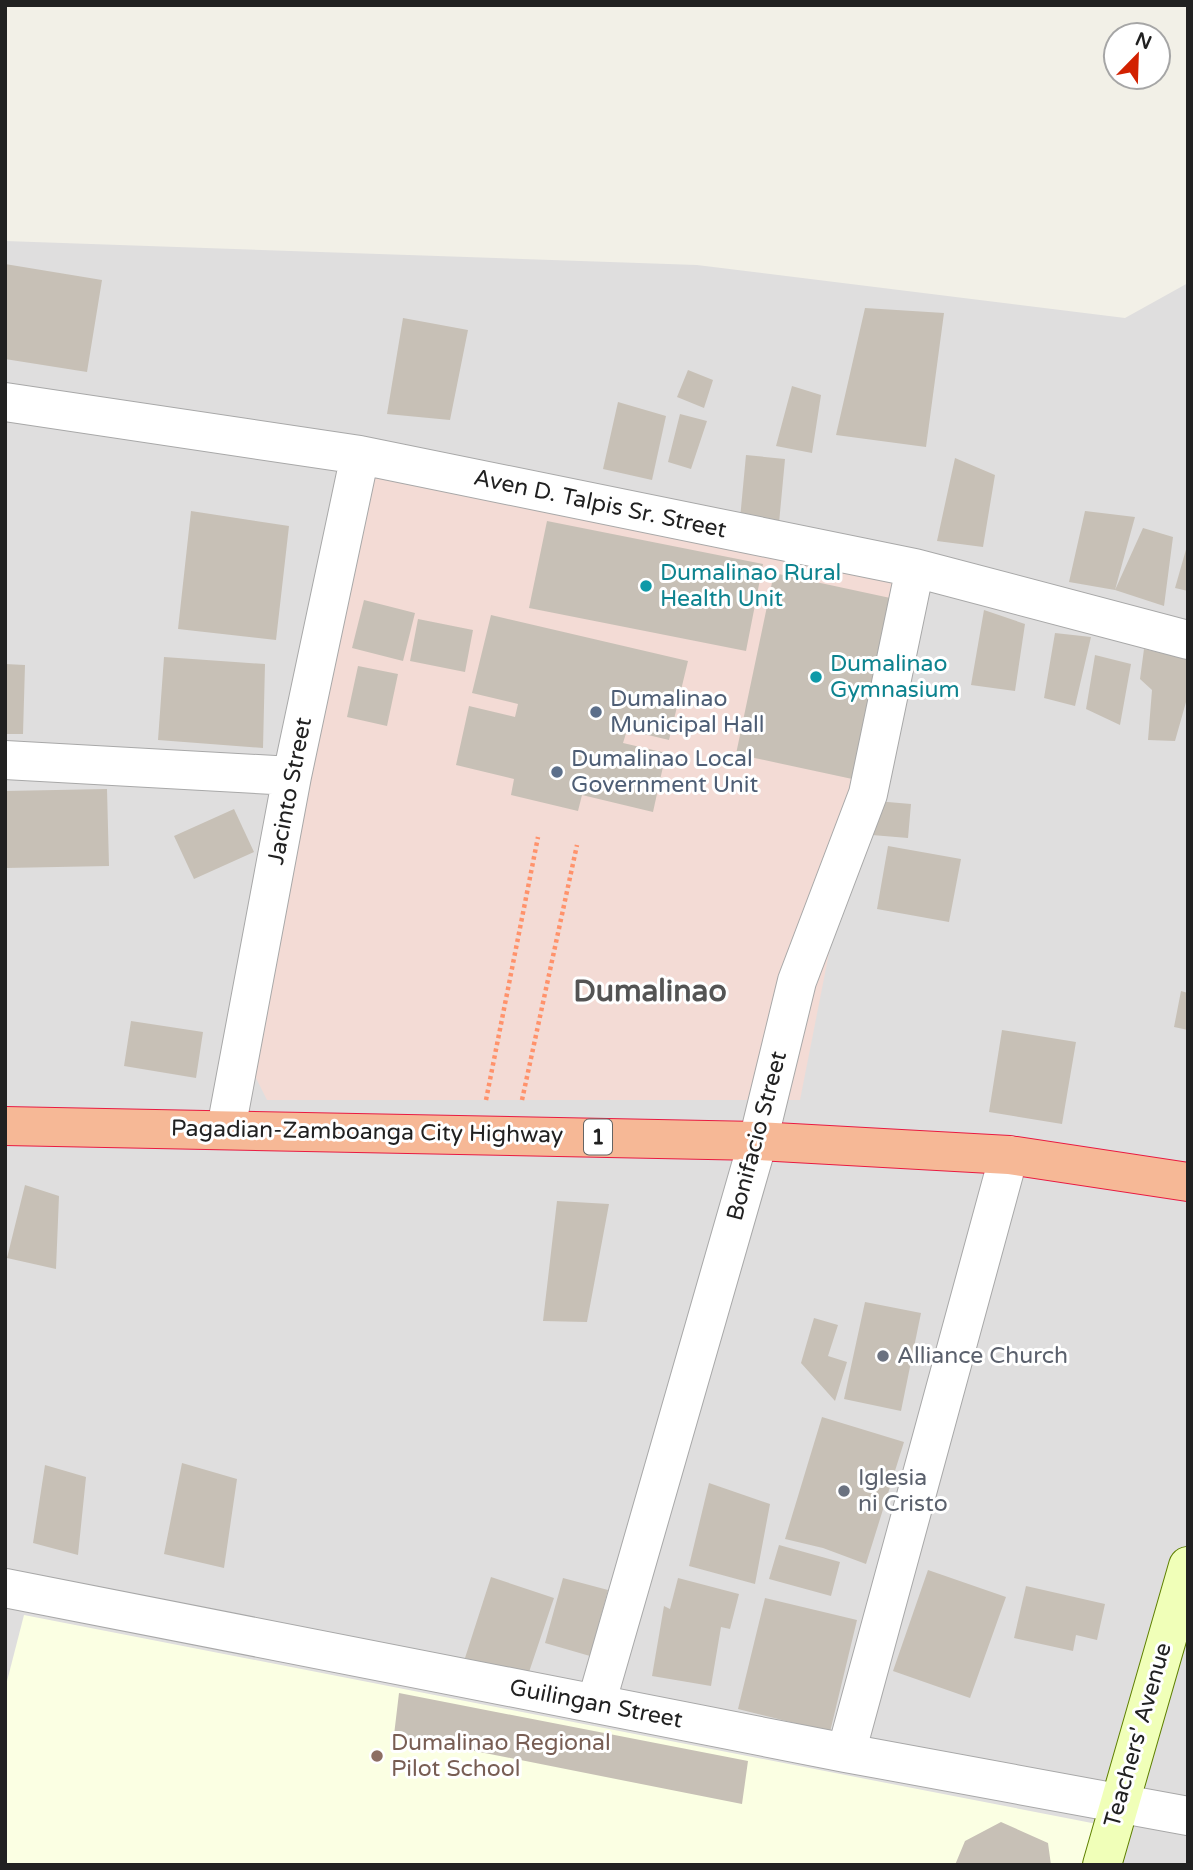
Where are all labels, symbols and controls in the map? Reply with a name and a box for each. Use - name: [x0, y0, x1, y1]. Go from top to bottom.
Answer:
- north arrow: [1102, 21, 1172, 91]
- text: N: [1132, 28, 1155, 54]
- street label: Aven D. Talpis Sr. Street: [471, 463, 729, 545]
- place label: Dumalinao Rural Health Unit: [660, 559, 841, 613]
- marker: Dumalinao Rural Health Unit: [638, 578, 654, 594]
- place label: Dumalinao Gymnasium: [830, 650, 960, 704]
- marker: Dumalinao Gymnasium: [808, 669, 824, 685]
- place label: Dumalinao Municipal Hall: [610, 685, 765, 739]
- marker: Dumalinao Municipal Hall: [588, 704, 604, 720]
- street label: Jacinto Street: [262, 715, 318, 867]
- place label: Dumalinao Local Government Unit: [571, 745, 758, 799]
- marker: Dumalinao Local Government Unit: [549, 764, 565, 780]
- district label: Dumalinao: [573, 973, 727, 1010]
- street label: Bonifacio Street: [721, 1048, 793, 1224]
- street label: Pagadian-Zamboanga City Highway: [171, 1115, 563, 1149]
- road number: 1: [584, 1120, 612, 1154]
- place label: Alliance Church: [897, 1342, 1068, 1370]
- marker: Alliance Church: [875, 1348, 891, 1364]
- place label: Iglesia ni Cristo: [858, 1464, 948, 1518]
- marker: Iglesia ni Cristo: [836, 1483, 852, 1499]
- street label: Teachers' Avenue: [1098, 1639, 1178, 1831]
- street label: Guilingan Street: [507, 1673, 685, 1735]
- place label: Dumalinao Regional Pilot School: [391, 1729, 611, 1783]
- marker: Dumalinao Regional Pilot School: [369, 1748, 385, 1764]

